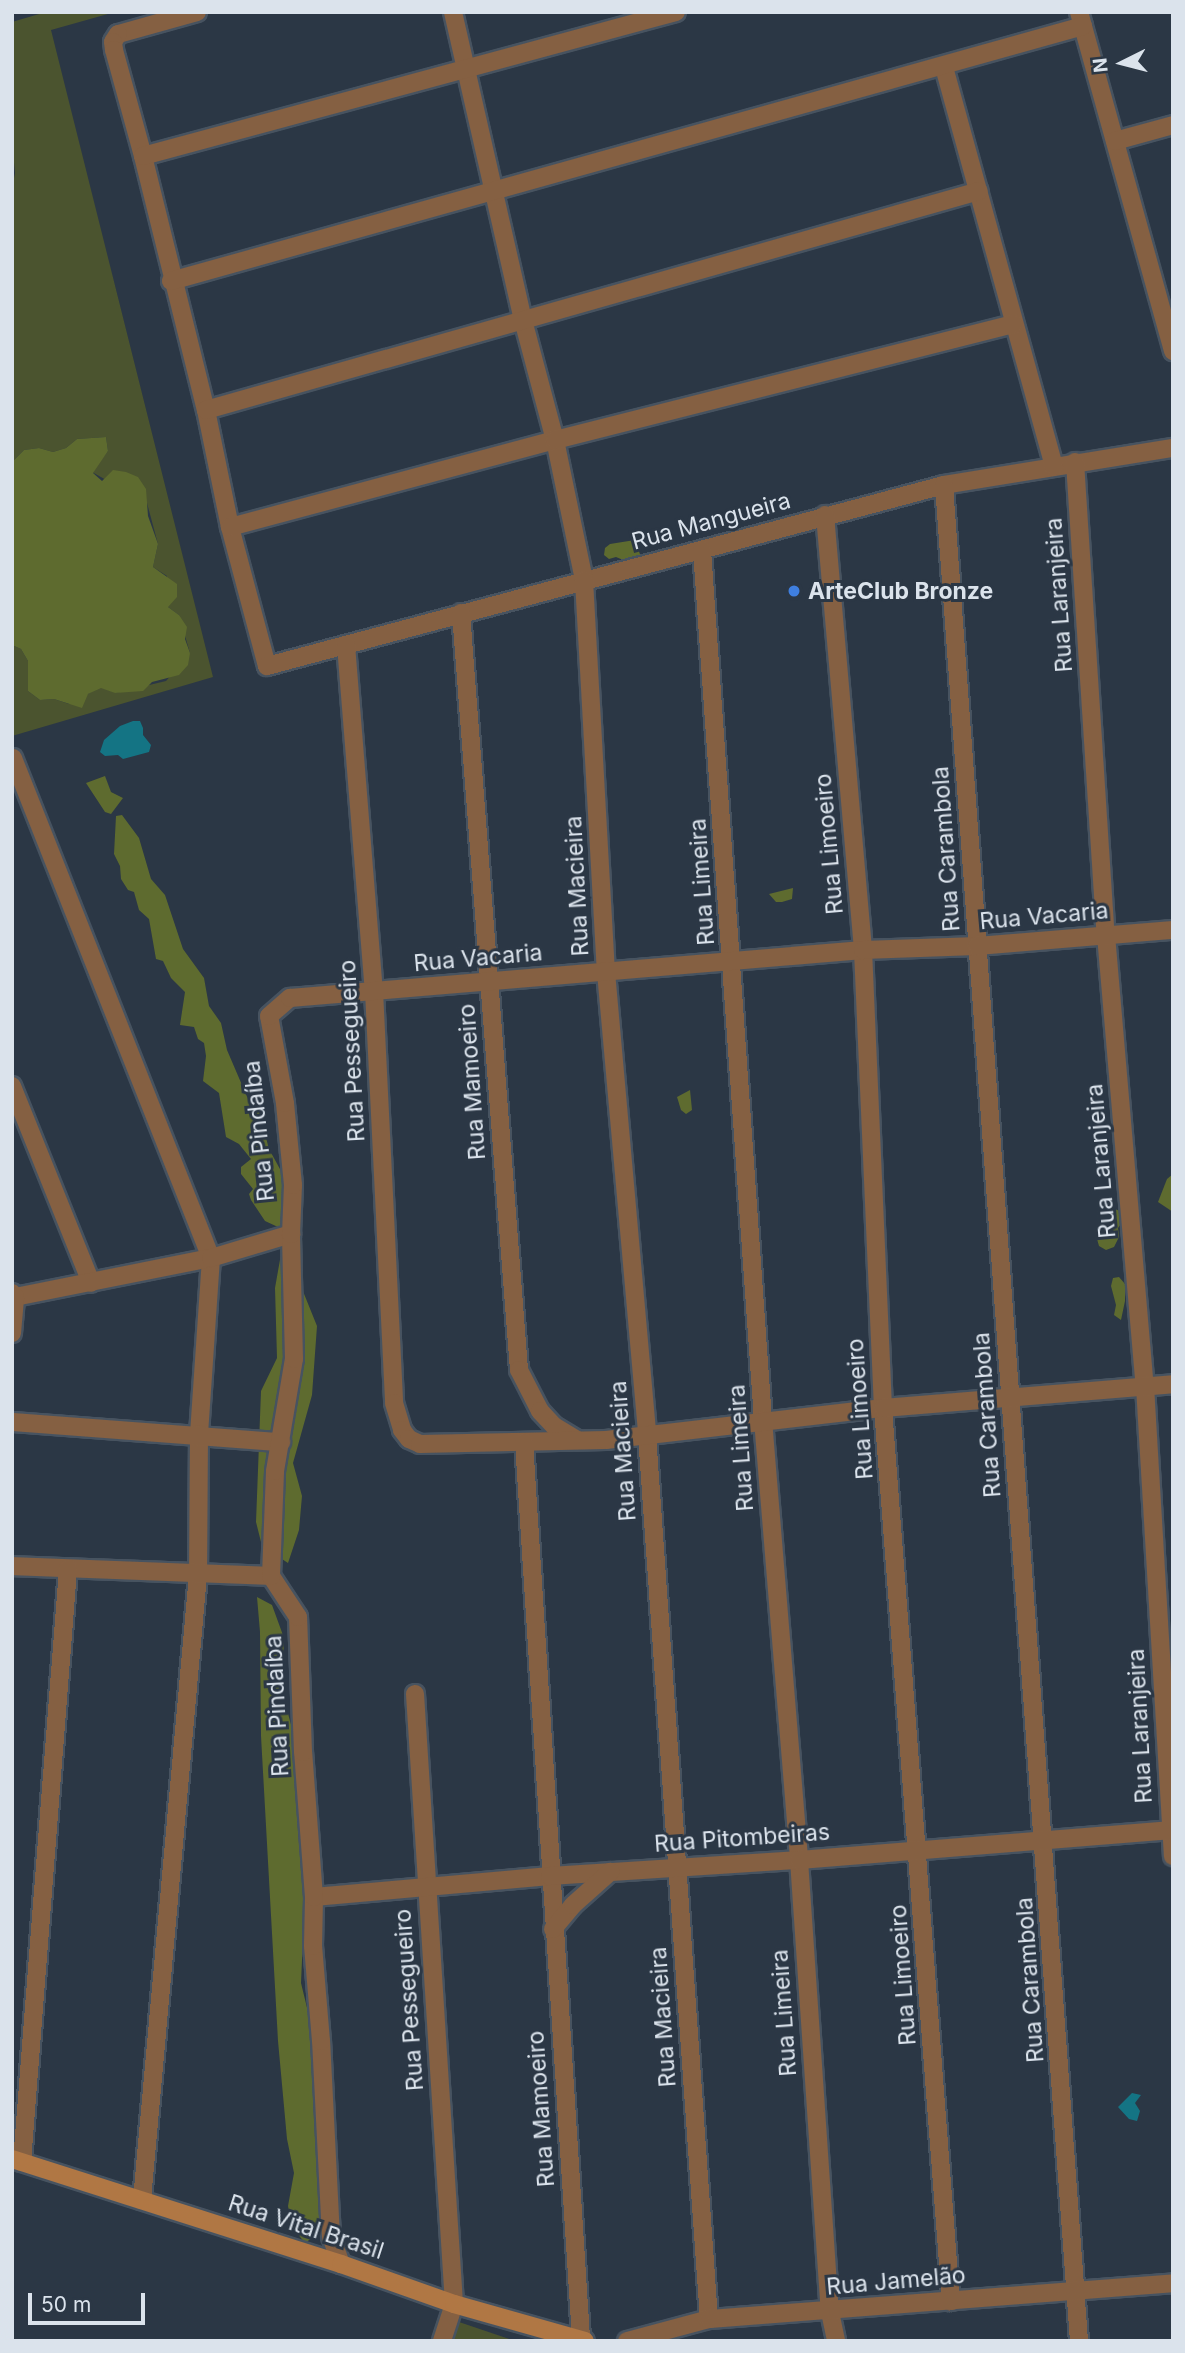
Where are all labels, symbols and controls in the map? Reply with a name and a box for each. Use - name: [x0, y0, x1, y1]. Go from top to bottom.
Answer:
- north arrow: [1087, 28, 1157, 98]
- text: N: [1088, 57, 1113, 74]
- street label: Rua Mangueira: [629, 487, 793, 555]
- street label: Rua Laranjeira: [1040, 517, 1078, 673]
- place label: ArteClub Bronze: [808, 577, 993, 605]
- marker: ArteClub Bronze: [786, 583, 802, 599]
- street label: Rua Carambola: [926, 765, 966, 933]
- street label: Rua Limoeiro: [809, 772, 849, 916]
- street label: Rua Macieira: [560, 815, 594, 957]
- street label: Rua Limeira: [684, 818, 720, 946]
- street label: Rua Vacaria: [978, 897, 1110, 935]
- street label: Rua Vacaria: [412, 939, 544, 977]
- street label: Rua Pessegueiro: [333, 959, 371, 1143]
- street label: Rua Mamoeiro: [453, 1003, 491, 1161]
- street label: Rua Pindaíba: [238, 1059, 280, 1203]
- street label: Rua Laranjeira: [1080, 1083, 1122, 1239]
- street label: Rua Carambola: [967, 1331, 1007, 1499]
- street label: Rua Limoeiro: [841, 1338, 879, 1480]
- street label: Rua Macieira: [604, 1380, 642, 1522]
- street label: Rua Limeira: [723, 1384, 759, 1512]
- street label: Rua Pindaíba: [260, 1635, 294, 1777]
- street label: Rua Laranjeira: [1122, 1648, 1158, 1804]
- street label: Rua Pitombeiras: [653, 1818, 831, 1858]
- street label: Rua Carambola: [1010, 1896, 1050, 2064]
- street label: Rua Limoeiro: [884, 1904, 922, 2046]
- street label: Rua Pessegueiro: [389, 1908, 429, 2092]
- street label: Rua Macieira: [644, 1946, 682, 2088]
- street label: Rua Limeira: [766, 1949, 802, 2077]
- street label: Rua Mamoeiro: [522, 2030, 560, 2188]
- street label: Rua Vital Brasil: [225, 2189, 387, 2265]
- street label: Rua Jamelão: [825, 2261, 967, 2301]
- scale bar: [32, 2280, 149, 2324]
- text: 50 m: [41, 2292, 91, 2317]

